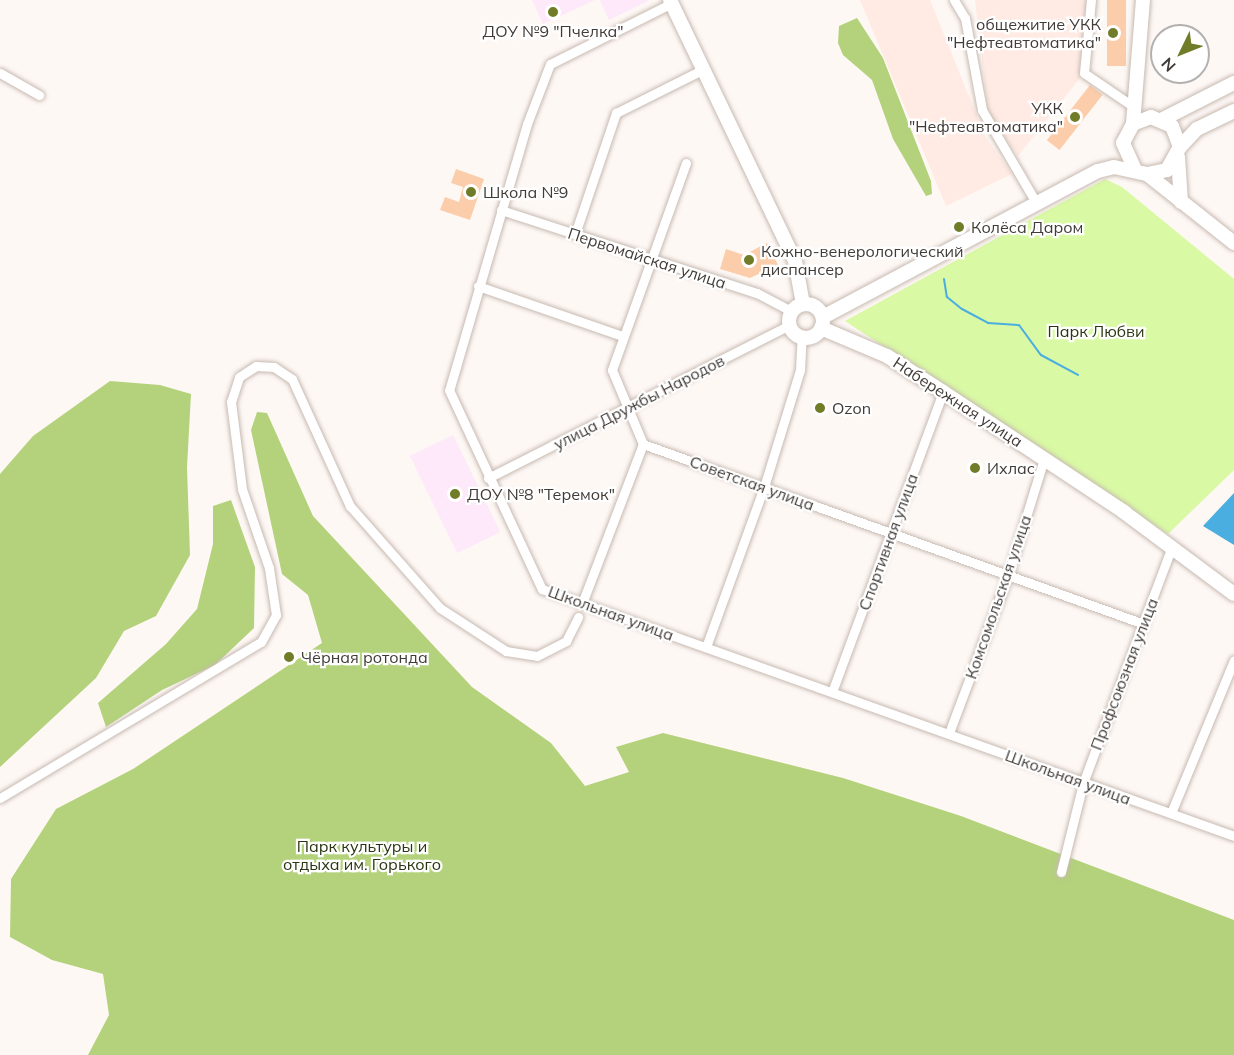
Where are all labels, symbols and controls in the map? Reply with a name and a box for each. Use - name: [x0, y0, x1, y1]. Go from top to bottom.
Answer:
- marker: ДОУ №9 "Пчелка": [546, 5, 560, 19]
- place label: общежитие УКК "Нефтеавтоматика": [947, 14, 1101, 52]
- place label: ДОУ №9 "Пчелка": [482, 21, 624, 41]
- north arrow: [1150, 24, 1210, 84]
- marker: общежитие УКК "Нефтеавтоматика": [1106, 26, 1120, 40]
- text: N: [1157, 54, 1180, 76]
- place label: УКК "Нефтеавтоматика": [909, 98, 1063, 136]
- marker: УКК "Нефтеавтоматика": [1068, 110, 1082, 124]
- place label: Школа №9: [483, 182, 568, 202]
- marker: Школа №9: [464, 185, 478, 199]
- place label: Колёса Даром: [971, 217, 1083, 237]
- marker: Колёса Даром: [952, 220, 966, 234]
- street label: Первомайская улица: [565, 223, 729, 293]
- place label: Кожно-венерологический диспансер: [761, 241, 964, 279]
- marker: Кожно-венерологический диспансер: [742, 253, 756, 267]
- park label: Парк Любви: [1047, 321, 1145, 341]
- street label: улица Дружбы Народов: [550, 350, 728, 454]
- street label: Набережная улица: [890, 353, 1026, 451]
- place label: Ozon: [832, 398, 871, 418]
- marker: Ozon: [813, 401, 827, 415]
- street label: Советская улица: [687, 452, 817, 514]
- place label: Ихлас: [987, 458, 1035, 478]
- marker: Ихлас: [968, 461, 982, 475]
- street label: Спортивная улица: [854, 471, 922, 613]
- place label: ДОУ №8 "Теремок": [467, 484, 615, 504]
- marker: ДОУ №8 "Теремок": [448, 487, 462, 501]
- street label: Комсомольская улица: [961, 513, 1035, 681]
- street label: Школьная улица: [546, 581, 676, 645]
- street label: Профсоюзная улица: [1086, 595, 1162, 753]
- place label: Чёрная ротонда: [301, 647, 428, 667]
- marker: Чёрная ротонда: [282, 650, 296, 664]
- street label: Школьная улица: [1003, 745, 1133, 809]
- park label: Парк культуры и отдыха им. Горького: [283, 836, 441, 874]

